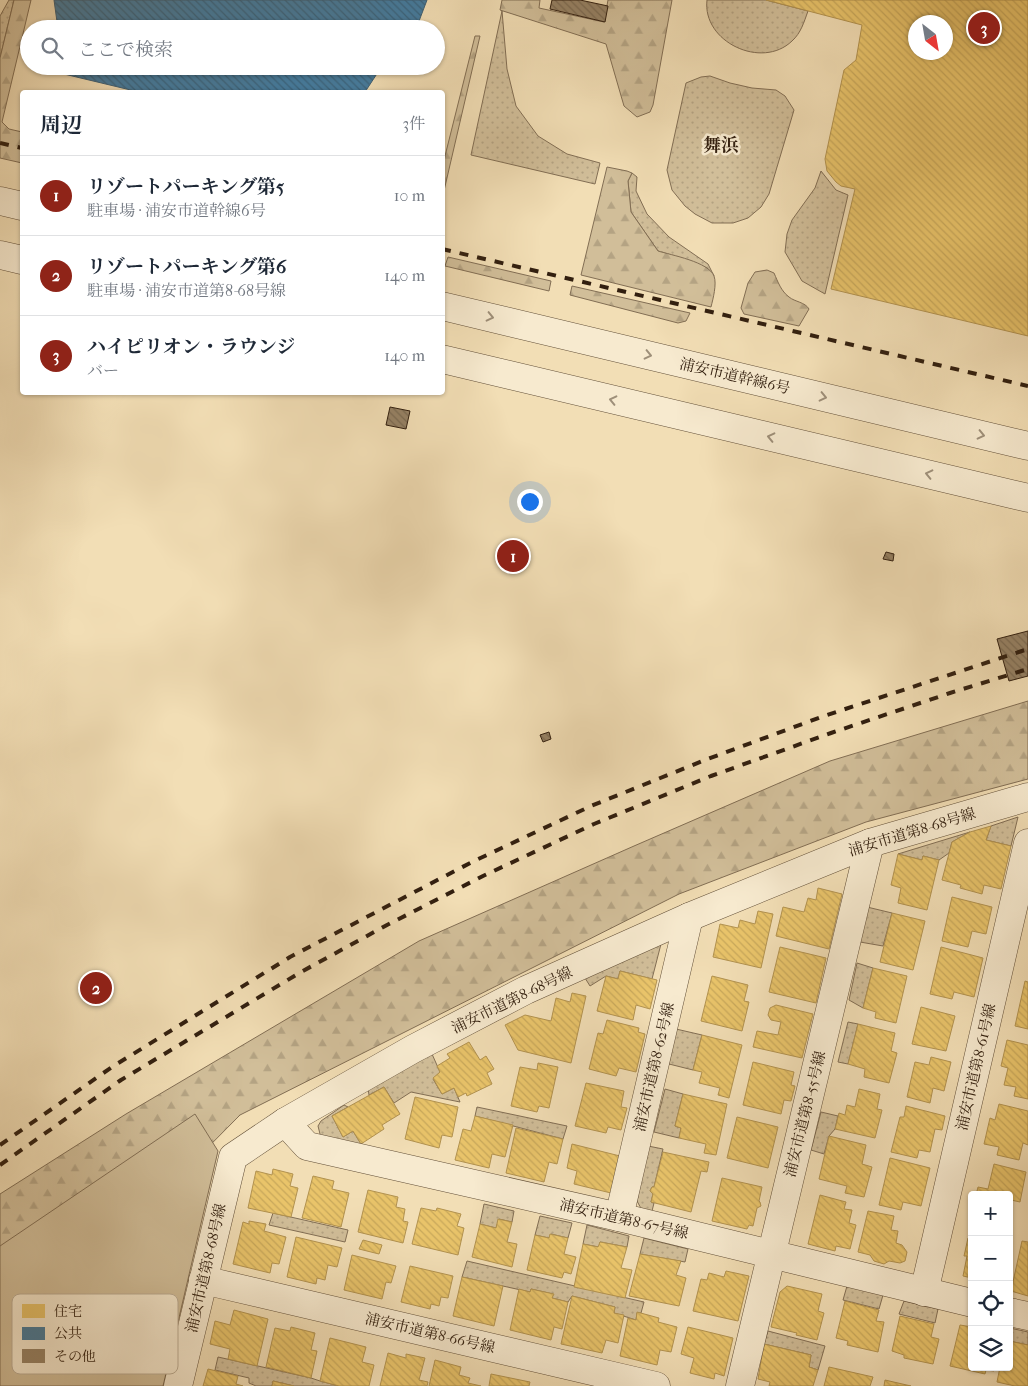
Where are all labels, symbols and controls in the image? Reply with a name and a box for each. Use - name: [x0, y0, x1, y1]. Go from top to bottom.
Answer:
- pin: 3: [968, 9, 1000, 47]
- north arrow: [908, 15, 953, 60]
- search box: [20, 20, 445, 75]
- icon: search: [38, 34, 66, 62]
- text: ここで検索: [78, 39, 173, 61]
- text: 周辺: [40, 113, 82, 137]
- text: 3件: [402, 114, 425, 133]
- district label: 舞浜: [703, 135, 739, 156]
- text: リゾートパーキング第5: [87, 176, 284, 198]
- text: 1: [53, 186, 59, 205]
- text: 10 m: [394, 186, 425, 205]
- text: 駐車場 · 浦安市道幹線6号: [87, 201, 266, 220]
- text: リゾートパーキング第6: [87, 256, 286, 278]
- text: 2: [52, 266, 60, 285]
- text: 140 m: [384, 266, 425, 285]
- text: 駐車場 · 浦安市道第8-68号線: [87, 281, 286, 300]
- one-way arrow: [485, 311, 494, 322]
- text: ハイピリオン・ラウンジ: [87, 336, 295, 358]
- text: 3: [53, 346, 59, 365]
- text: 140 m: [384, 346, 425, 365]
- one-way arrow: [644, 349, 653, 360]
- street label: 浦安市道幹線6号: [678, 355, 792, 397]
- text: バー: [87, 361, 119, 380]
- one-way arrow: [819, 391, 828, 402]
- one-way arrow: [609, 395, 618, 406]
- one-way arrow: [977, 429, 985, 439]
- one-way arrow: [767, 432, 776, 443]
- one-way arrow: [925, 469, 934, 480]
- your location: [517, 489, 543, 515]
- pin: 1: [497, 537, 529, 575]
- street label: 浦安市道第8-68号線: [846, 804, 978, 860]
- street label: 浦安市道第8-68号線: [449, 963, 575, 1037]
- pin: 2: [80, 969, 112, 1007]
- street label: 浦安市道第8-62号線: [630, 1001, 678, 1133]
- street label: 浦安市道第8-61号線: [953, 1002, 999, 1132]
- street label: 浦安市道第8-55号線: [781, 1049, 829, 1179]
- map controls: [968, 1191, 1013, 1371]
- button: +: [968, 1191, 1013, 1236]
- street label: 浦安市道第8-67号線: [558, 1195, 690, 1243]
- street label: 浦安市道第8-68号線: [182, 1202, 230, 1334]
- button: −: [968, 1236, 1013, 1281]
- button: locate: [968, 1281, 1013, 1326]
- legend: [12, 1294, 178, 1374]
- text: 住宅: [54, 1303, 82, 1320]
- street label: 浦安市道第8-66号線: [363, 1309, 497, 1357]
- text: 公共: [54, 1325, 82, 1342]
- button: layers: [968, 1326, 1013, 1371]
- text: その他: [54, 1348, 96, 1365]

